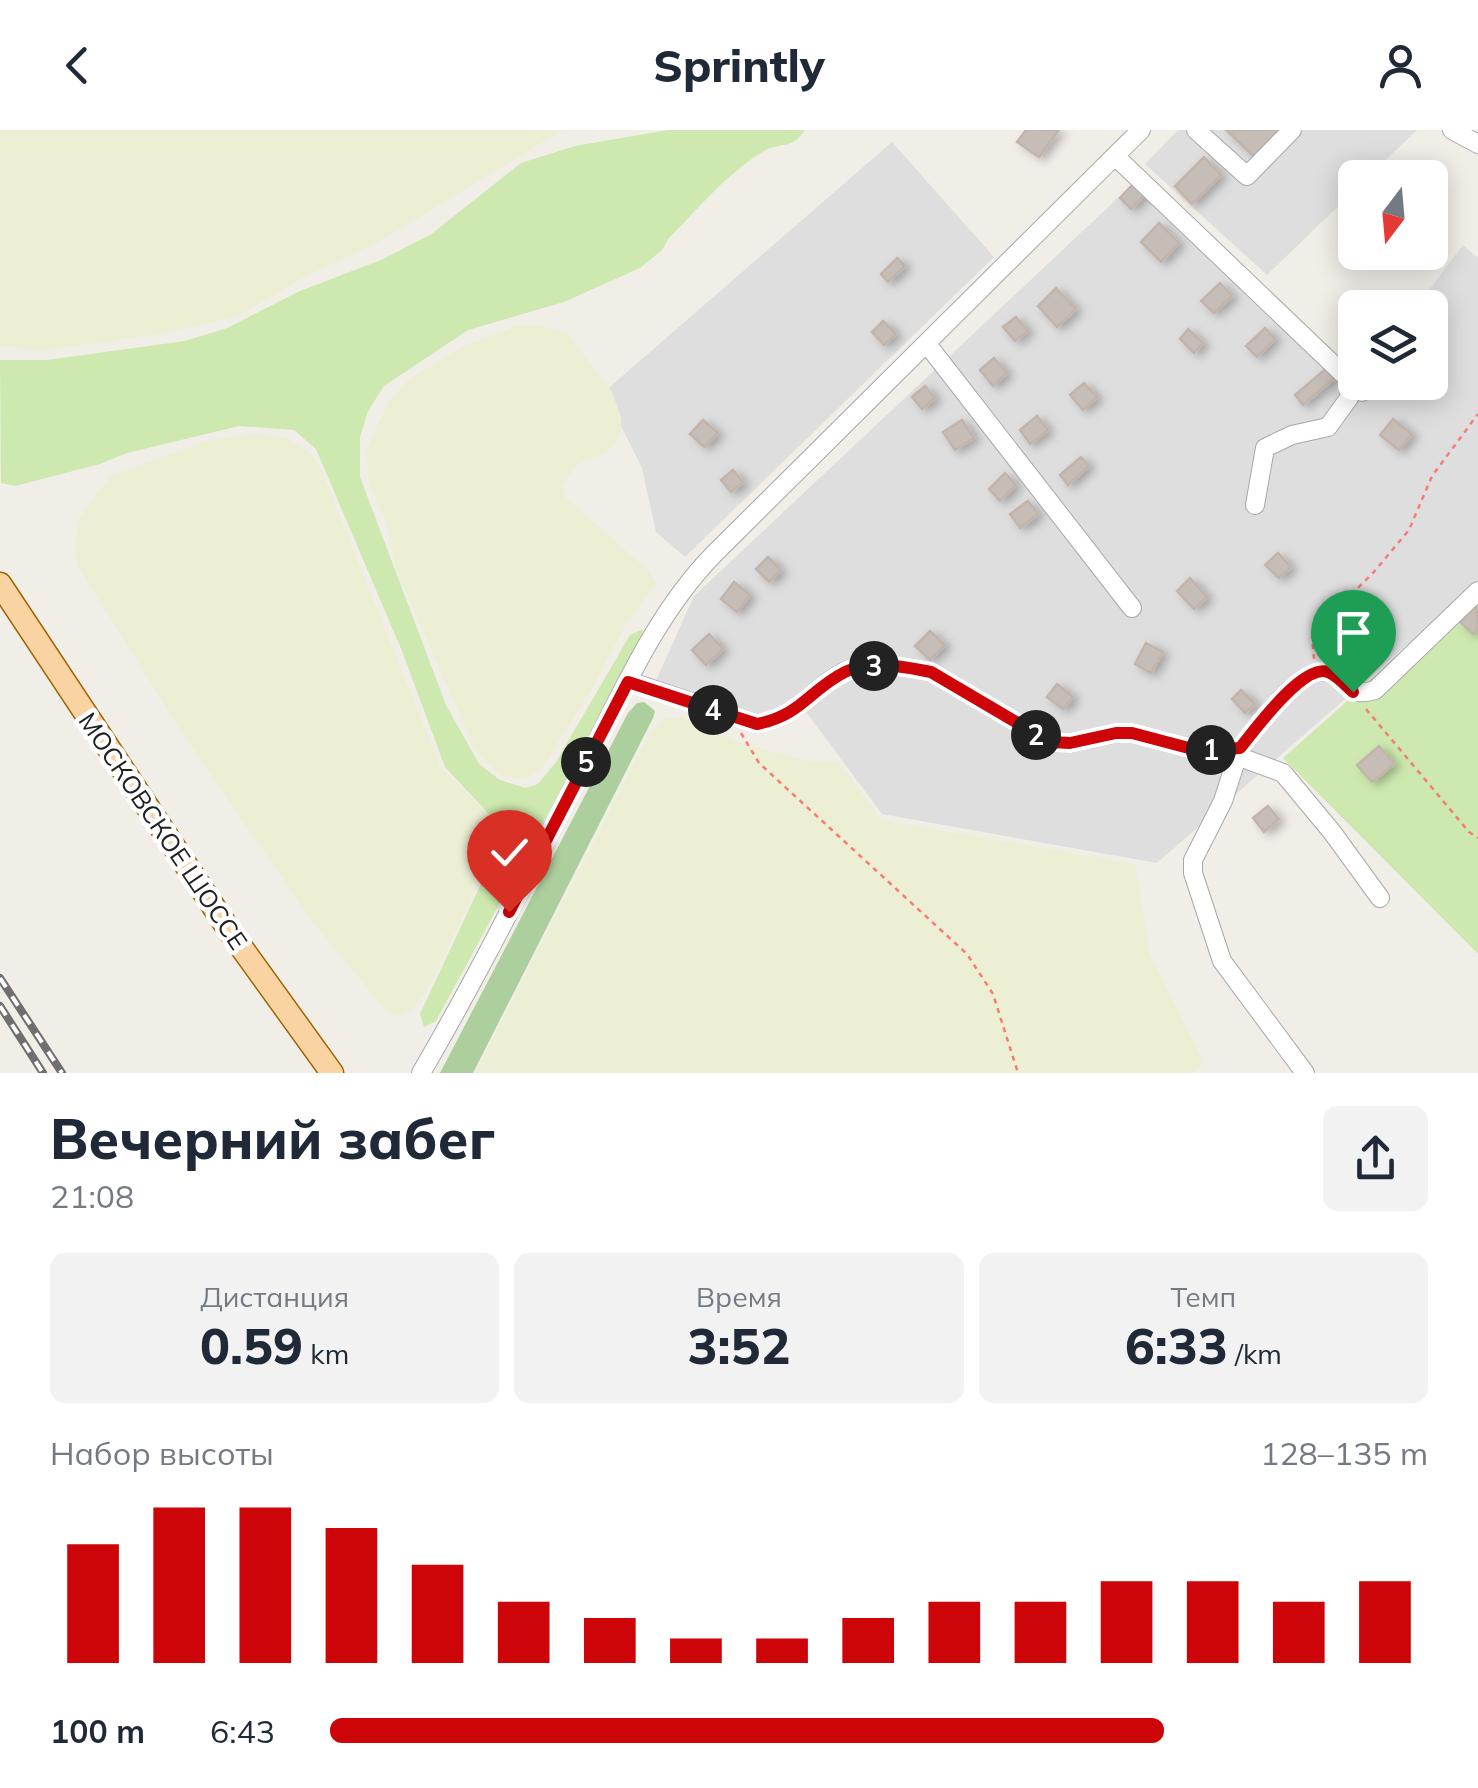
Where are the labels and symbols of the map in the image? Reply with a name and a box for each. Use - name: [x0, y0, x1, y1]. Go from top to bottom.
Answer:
- north arrow: [1338, 160, 1448, 270]
- pin: [1311, 590, 1396, 693]
- pin: 3: [849, 641, 899, 691]
- pin: 4: [688, 685, 738, 735]
- street label: МОСКОВСКОЕ ШОССЕ: [72, 706, 254, 955]
- pin: 2: [1011, 710, 1061, 760]
- pin: 1: [1186, 725, 1236, 775]
- pin: 5: [561, 737, 611, 787]
- pin: [467, 810, 552, 913]

